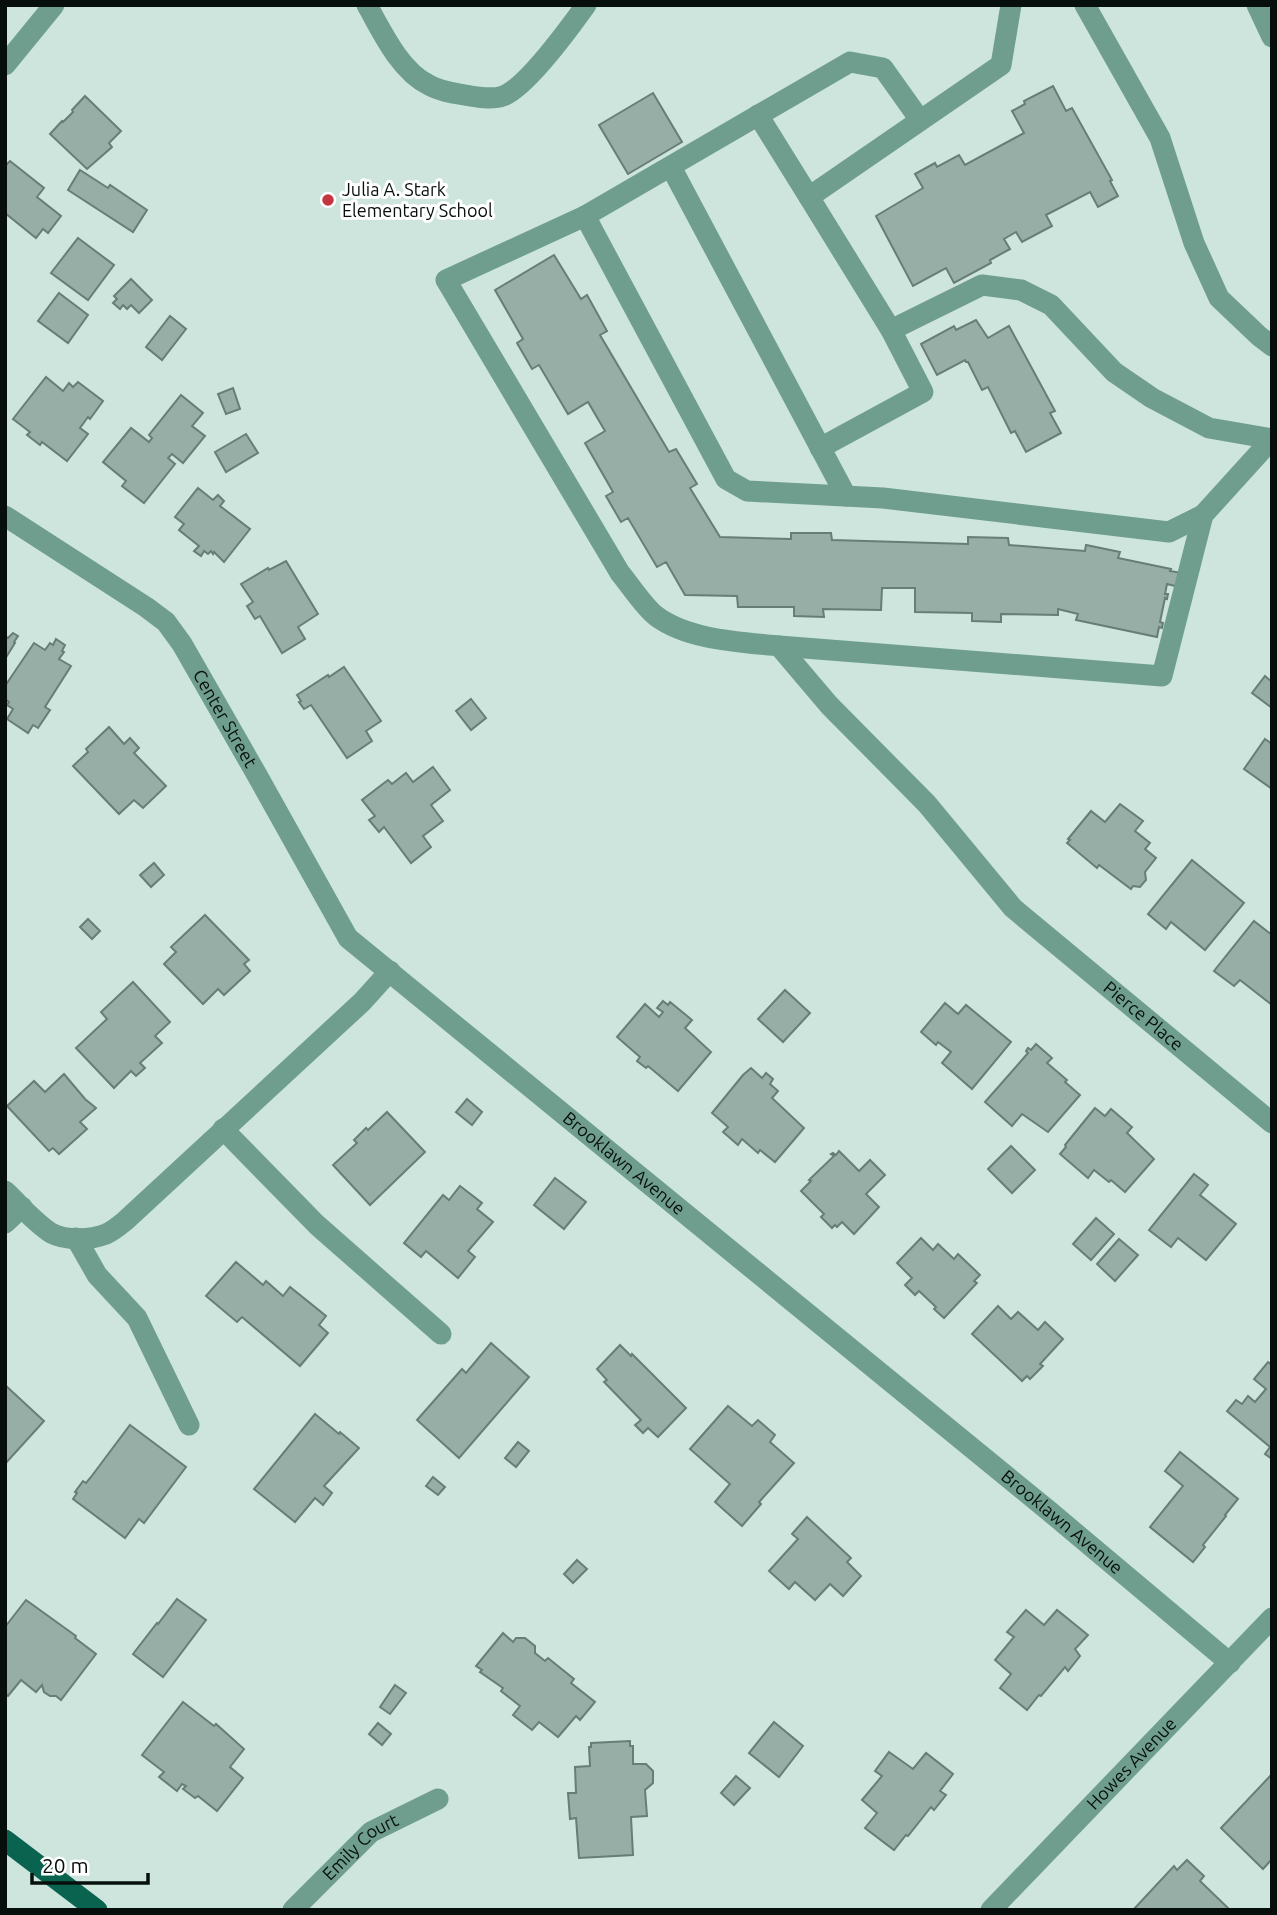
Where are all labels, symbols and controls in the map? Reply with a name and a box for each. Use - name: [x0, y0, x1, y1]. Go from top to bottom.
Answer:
- place label: Julia A. Stark Elementary School: [342, 179, 493, 220]
- marker: Julia A. Stark Elementary School: [320, 192, 336, 208]
- street label: Center Street: [190, 666, 261, 771]
- street label: Pierce Place: [1100, 977, 1188, 1054]
- street label: Brooklawn Avenue: [560, 1107, 689, 1218]
- street label: Brooklawn Avenue: [998, 1465, 1127, 1577]
- street label: Howes Avenue: [1082, 1713, 1180, 1813]
- street label: Emily Court: [318, 1809, 401, 1884]
- scale bar: [32, 1842, 147, 1886]
- text: 20 m: [42, 1853, 89, 1877]

